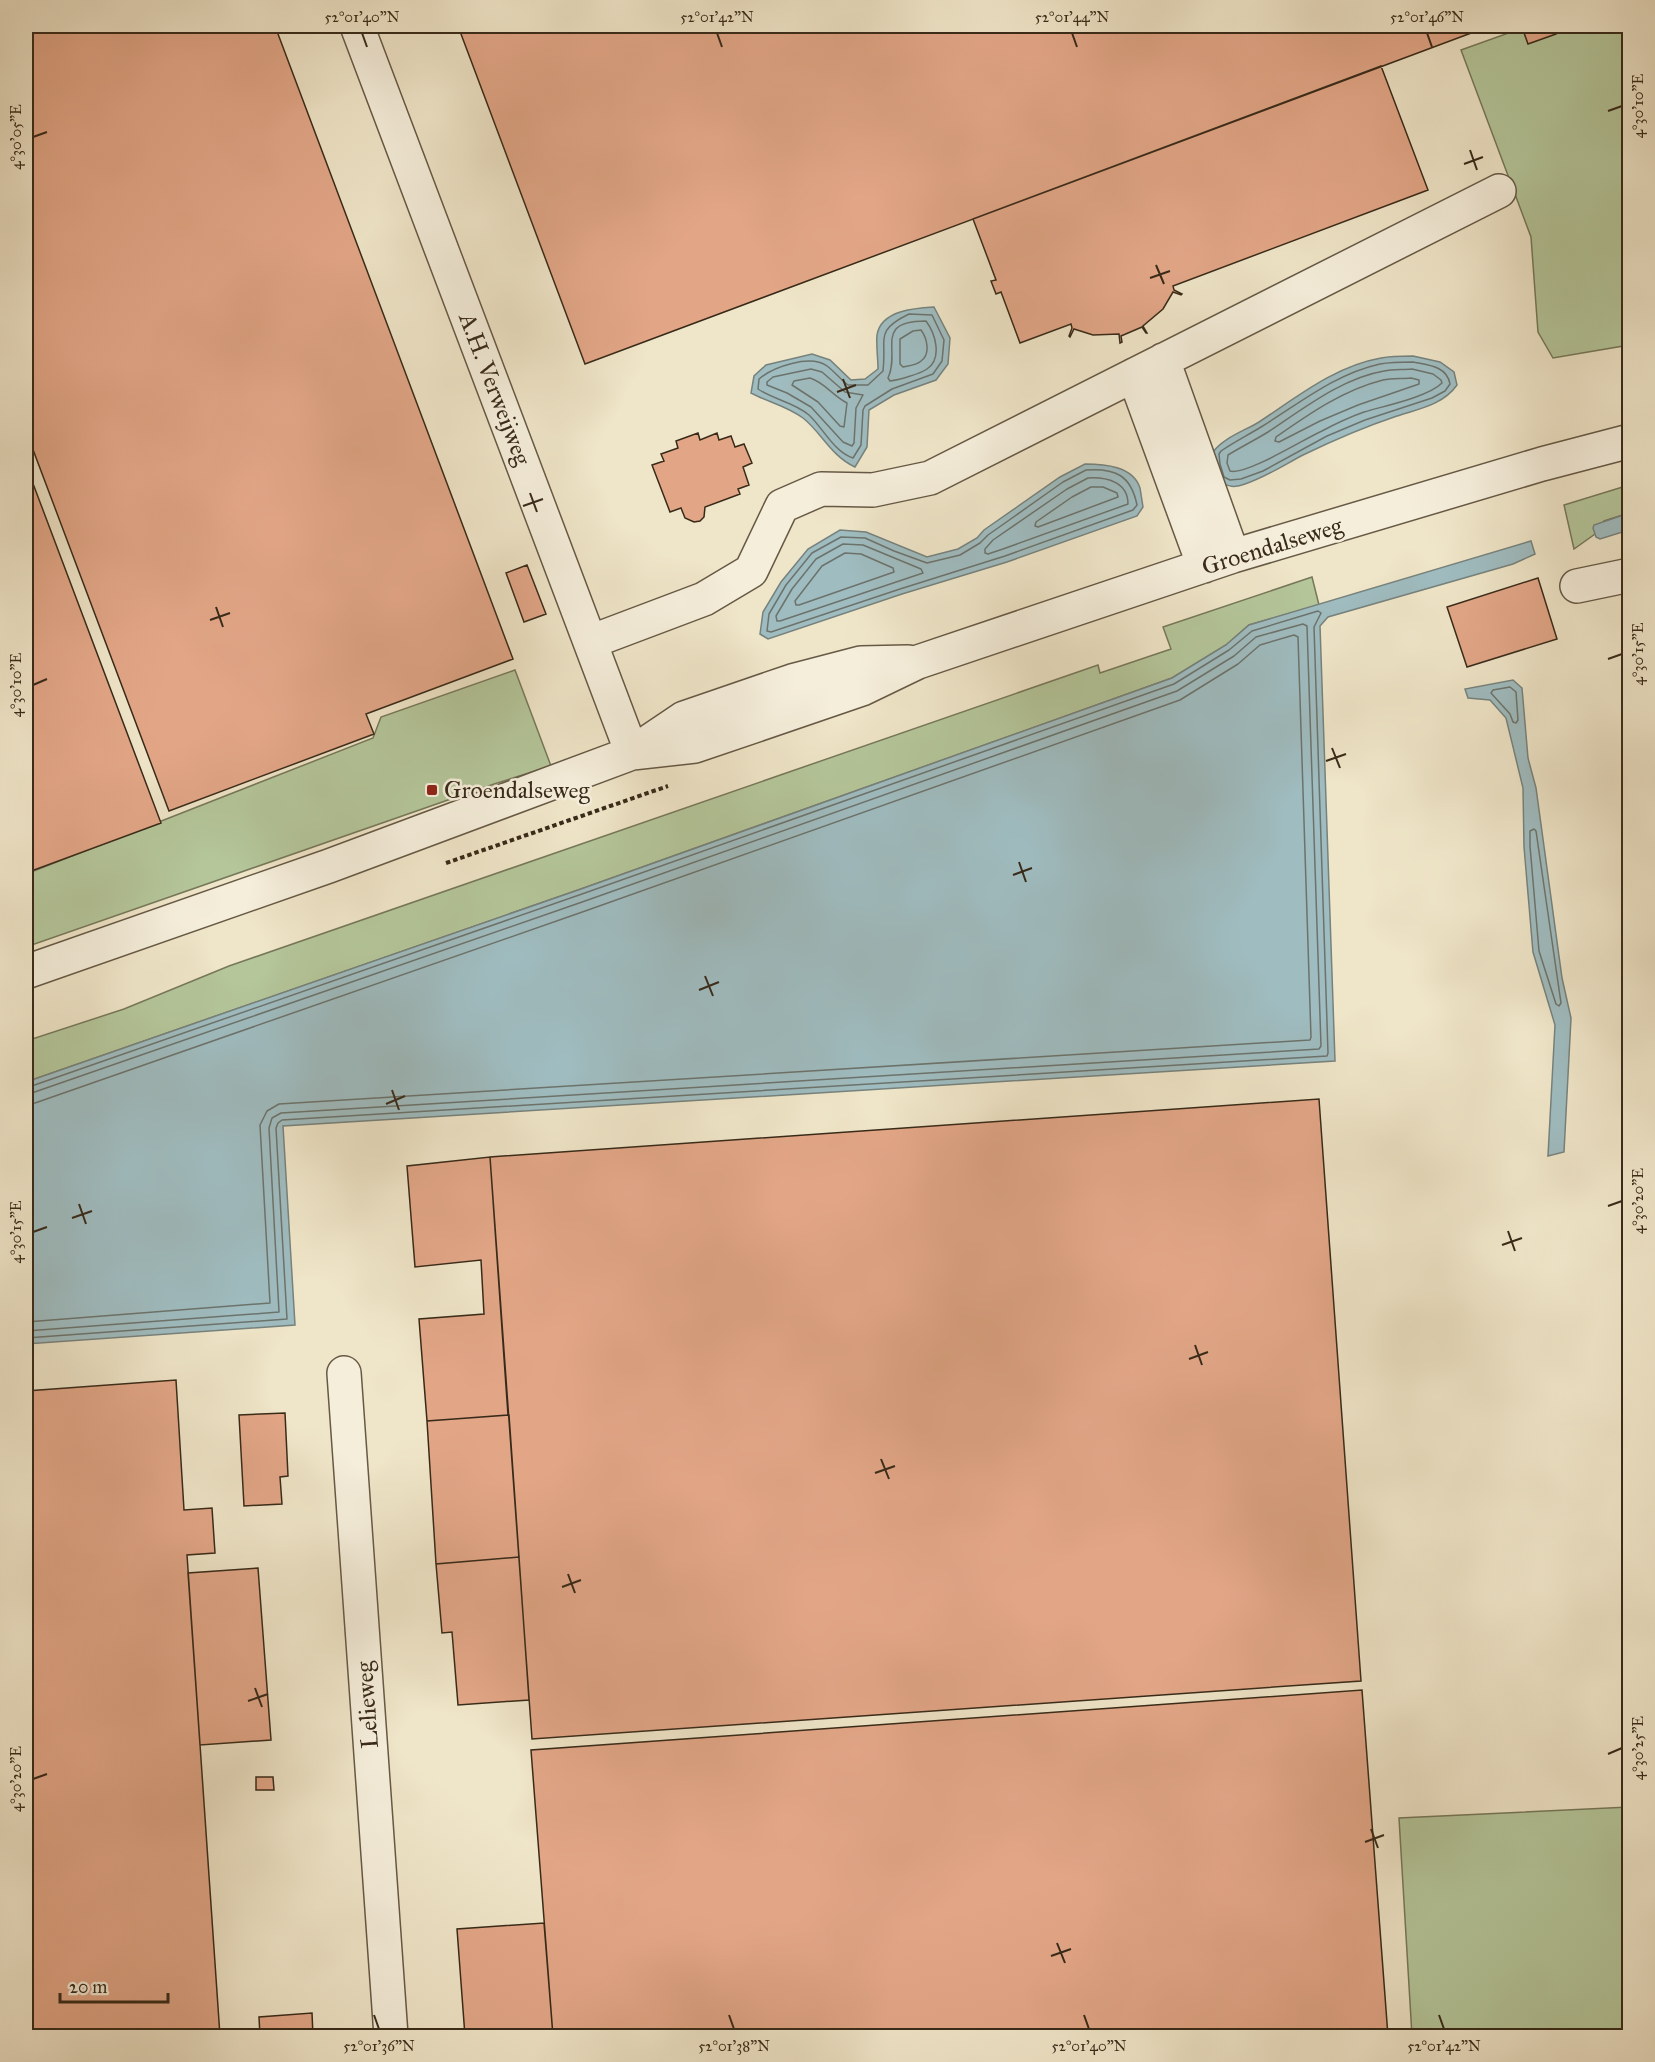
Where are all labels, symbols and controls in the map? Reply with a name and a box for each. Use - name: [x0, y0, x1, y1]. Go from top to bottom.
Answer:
- text: 52°01'40"N: [325, 8, 400, 26]
- text: 52°01'42"N: [680, 8, 754, 26]
- text: 52°01'44"N: [1035, 8, 1110, 26]
- text: 52°01'46"N: [1390, 8, 1464, 26]
- text: 4°30'10"E: [1629, 73, 1647, 138]
- text: 4°30'05"E: [7, 104, 25, 170]
- street label: A.H. Verweijweg: [452, 308, 538, 470]
- street label: Groendalseweg: [1198, 510, 1347, 582]
- text: 4°30'15"E: [1629, 622, 1647, 685]
- text: 4°30'10"E: [7, 652, 25, 717]
- place label: Groendalseweg: [444, 775, 591, 805]
- marker: Groendalseweg: [425, 783, 439, 797]
- text: 4°30'20"E: [1629, 1168, 1647, 1234]
- text: 4°30'15"E: [7, 1200, 25, 1263]
- street label: Lelieweg: [349, 1660, 385, 1750]
- text: 4°30'25"E: [1629, 1716, 1647, 1780]
- text: 4°30'20"E: [7, 1746, 25, 1812]
- scale bar: [60, 1966, 168, 2004]
- text: 20 m: [69, 1976, 107, 1998]
- text: 52°01'36"N: [343, 2037, 415, 2055]
- text: 52°01'38"N: [698, 2037, 770, 2055]
- text: 52°01'40"N: [1052, 2037, 1127, 2055]
- text: 52°01'42"N: [1407, 2037, 1481, 2055]

